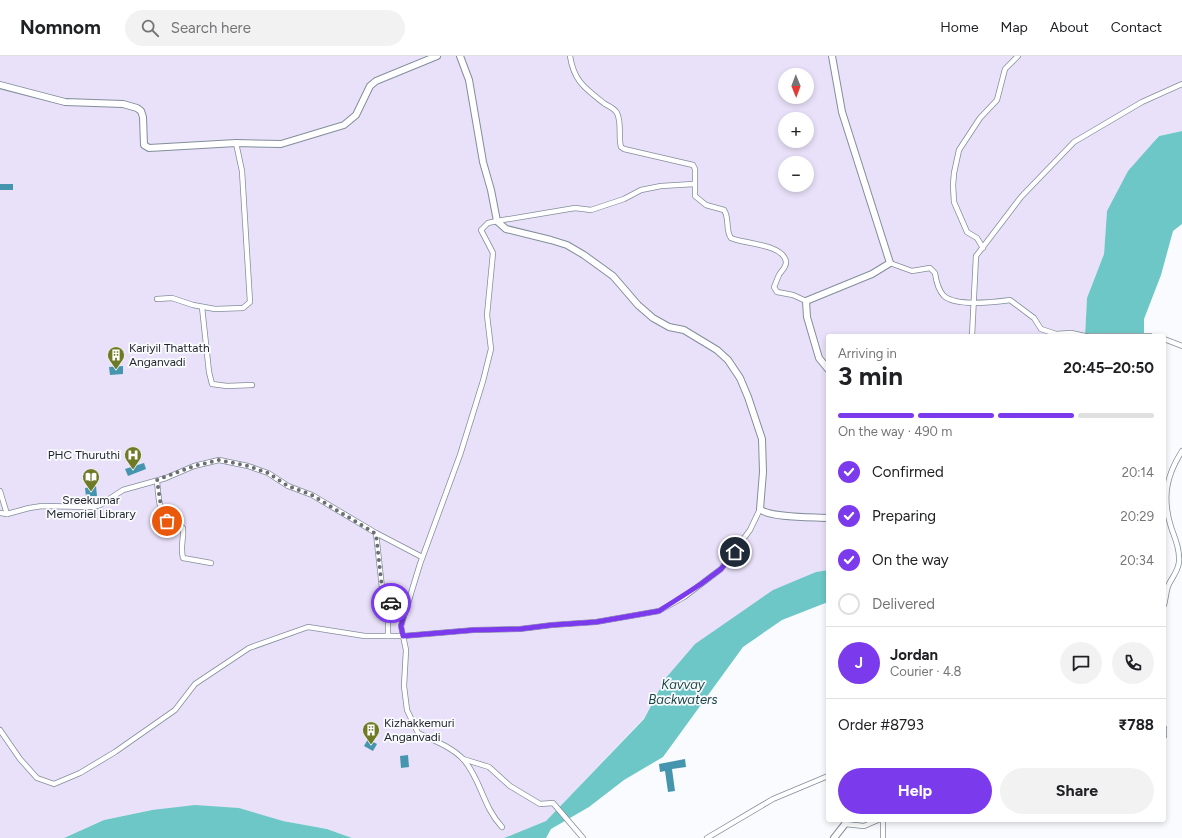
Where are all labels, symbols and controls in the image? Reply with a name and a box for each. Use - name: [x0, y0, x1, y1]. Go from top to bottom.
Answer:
- search box: [125, 10, 405, 46]
- text: Nomnom: [20, 16, 101, 39]
- icon: search: [139, 17, 161, 39]
- text: Search here: [171, 19, 251, 37]
- text: Home: [940, 19, 979, 36]
- text: Map: [1001, 19, 1028, 36]
- text: About: [1050, 19, 1089, 36]
- text: Contact: [1111, 19, 1162, 36]
- north arrow: [778, 68, 814, 104]
- map controls: [778, 68, 814, 192]
- button: +: [778, 112, 814, 148]
- button: −: [778, 156, 814, 192]
- place label: Kariyil Thattath Anganvadi: [129, 341, 210, 369]
- building icon: Kariyil Thattath Anganvadi: [106, 345, 126, 370]
- text: Arriving in: [838, 346, 897, 361]
- text: 20:45–20:50: [1063, 359, 1154, 377]
- text: 3 min: [838, 360, 903, 392]
- text: On the way · 490 m: [838, 424, 952, 439]
- hospital icon: PHC Thuruthi: [123, 445, 143, 470]
- place label: PHC Thuruthi: [48, 448, 120, 462]
- icon: check: [838, 461, 860, 483]
- text: Confirmed: [872, 463, 944, 481]
- text: 20:14: [1122, 465, 1154, 480]
- library icon: Sreekumar Memoriel Library: [81, 467, 101, 492]
- place label: Sreekumar Memoriel Library: [46, 493, 136, 521]
- pin: [150, 504, 184, 538]
- icon: check: [838, 505, 860, 527]
- text: Preparing: [872, 507, 936, 525]
- text: 20:29: [1120, 509, 1154, 524]
- icon: bag: [156, 510, 178, 532]
- pin: [718, 535, 752, 569]
- icon: home: [724, 541, 746, 563]
- icon: check: [838, 549, 860, 571]
- text: On the way: [872, 551, 949, 569]
- text: 20:34: [1120, 553, 1154, 568]
- courier: [371, 583, 411, 623]
- icon: car: [380, 592, 402, 614]
- text: Delivered: [872, 595, 935, 613]
- button: chat: [1060, 642, 1102, 684]
- button: phone: [1112, 642, 1154, 684]
- text: Jordan: [890, 646, 938, 664]
- text: J: [855, 654, 863, 672]
- text: Courier · 4.8: [890, 664, 962, 679]
- water label: Kavvay Backwaters: [648, 677, 718, 707]
- place label: Kizhakkemuri Anganvadi: [384, 716, 455, 744]
- text: Order #8793: [838, 716, 924, 734]
- text: ₹788: [1118, 716, 1154, 734]
- building icon: Kizhakkemuri Anganvadi: [361, 720, 381, 745]
- button: Help: [838, 768, 992, 814]
- button: Share: [1000, 768, 1154, 814]

